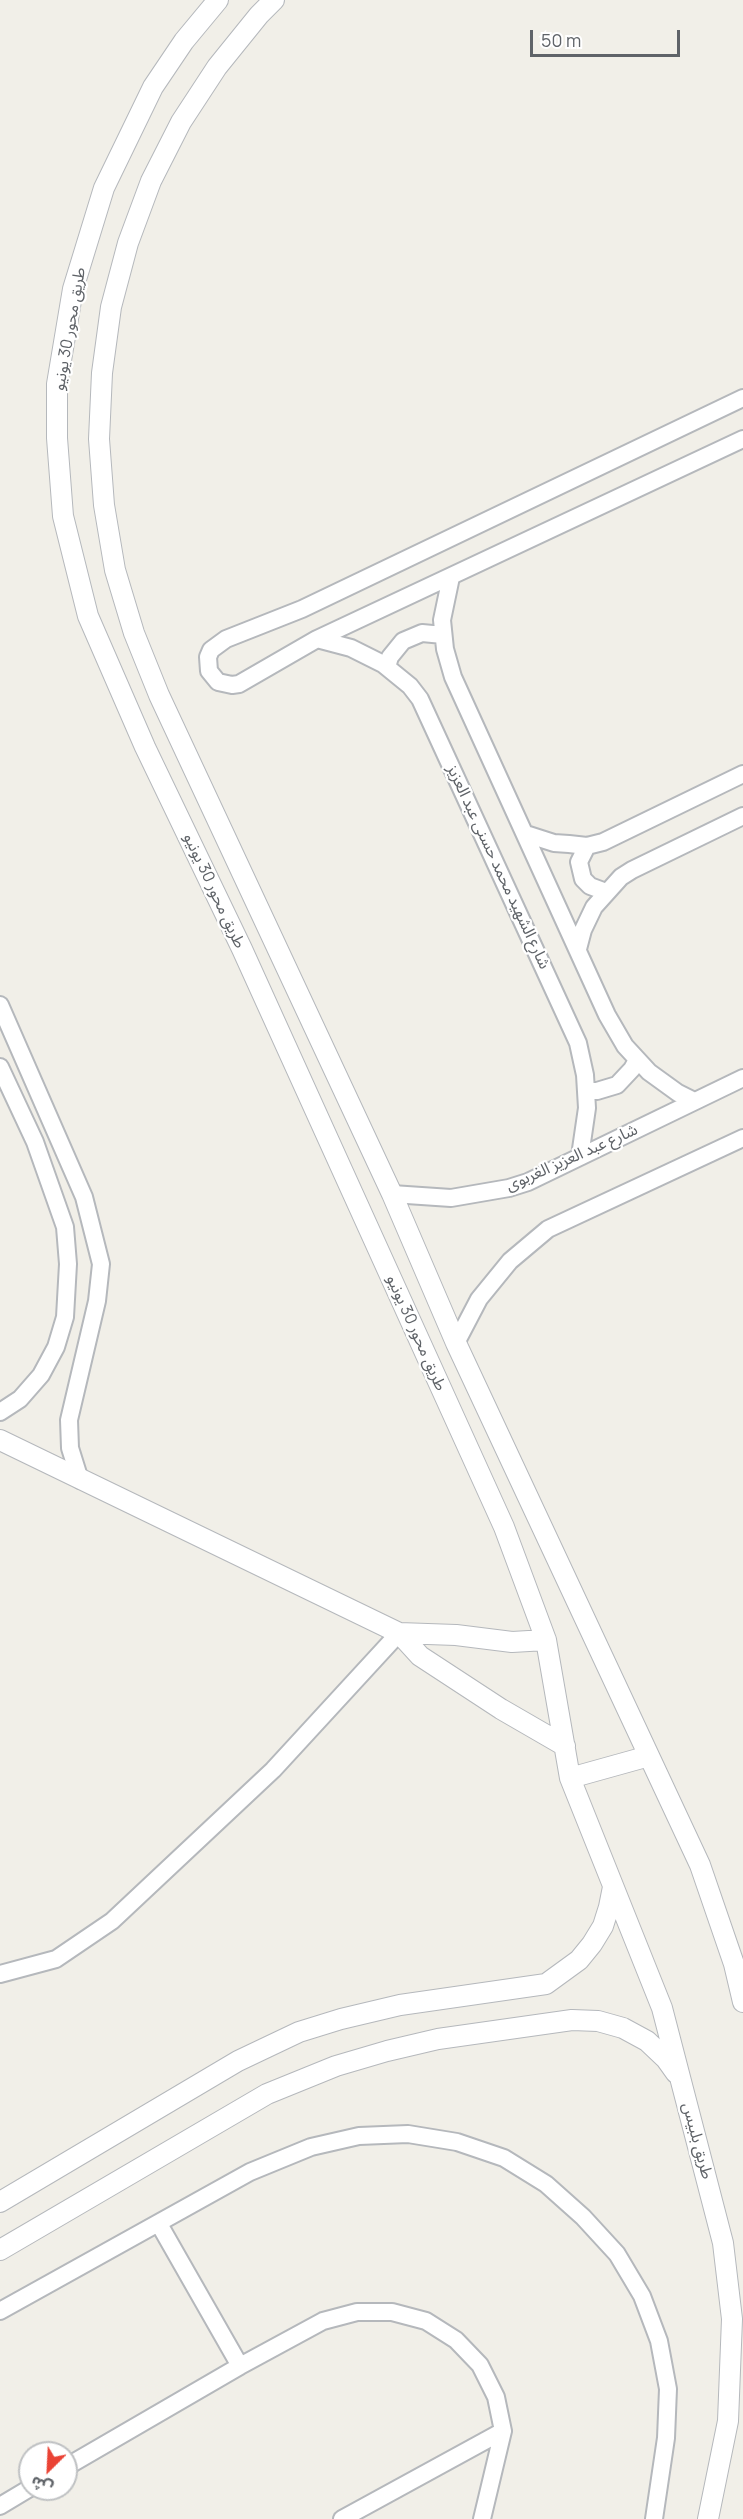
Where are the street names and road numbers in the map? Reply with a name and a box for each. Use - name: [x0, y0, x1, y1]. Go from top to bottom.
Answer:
- street label: طريق محور 30 يونيو: [50, 266, 90, 392]
- street label: شارع الشهيد محمد حسنى عبد العزيز: [442, 762, 554, 972]
- street label: طريق محور 30 يونيو: [179, 830, 249, 952]
- street label: شارع عبد العزيز الغربوى: [503, 1120, 641, 1196]
- street label: طريق محور 30 يونيو: [382, 1272, 450, 1394]
- street label: طريق بلبيس: [678, 2101, 716, 2181]

